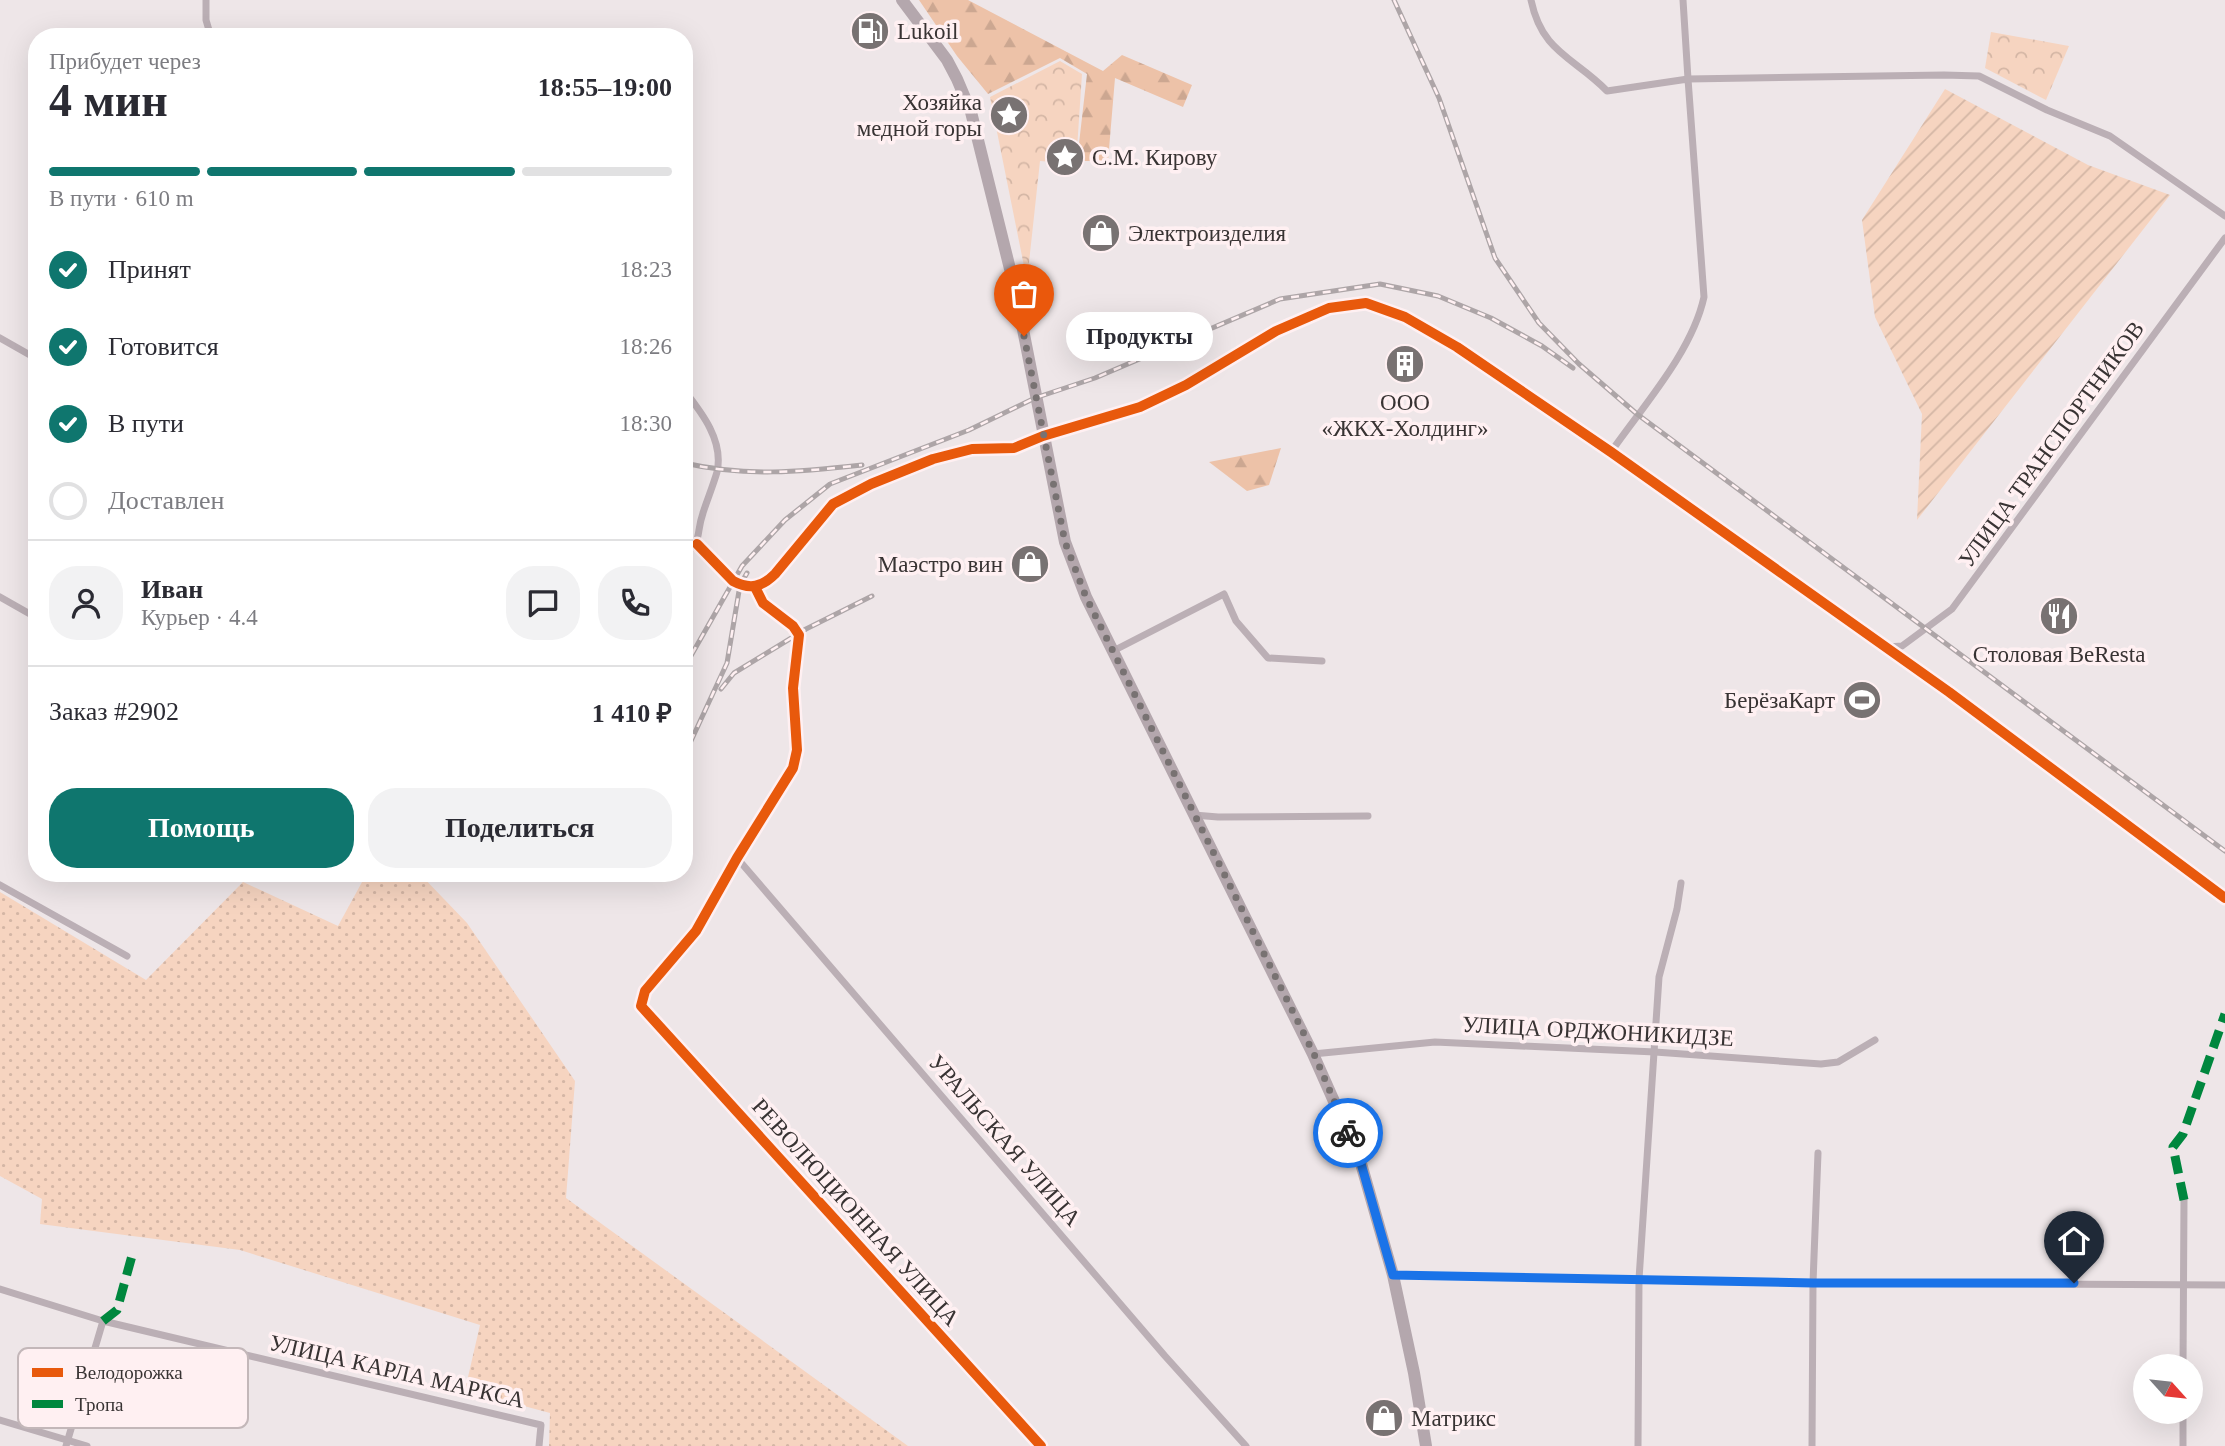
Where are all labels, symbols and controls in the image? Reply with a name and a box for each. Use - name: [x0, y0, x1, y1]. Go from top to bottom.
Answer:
- fuel station icon: Lukoil: [849, 10, 891, 52]
- place label: Lukoil: [897, 19, 958, 44]
- text: Прибудет через: [49, 49, 201, 74]
- text: 18:55–19:00: [538, 73, 672, 102]
- text: 4 мин: [49, 75, 168, 126]
- place label: Хозяйка медной горы: [857, 90, 982, 141]
- place icon: Хозяйка медной горы: [988, 94, 1030, 136]
- place icon: С.М. Кирову: [1044, 136, 1086, 178]
- place label: С.М. Кирову: [1092, 145, 1218, 170]
- text: В пути · 610 m: [49, 186, 194, 211]
- shop icon: Электроизделия: [1080, 212, 1122, 254]
- place label: Электроизделия: [1128, 221, 1286, 246]
- icon: check: [49, 251, 87, 289]
- text: Принят: [108, 255, 191, 284]
- text: 18:23: [620, 257, 672, 282]
- pin: [994, 264, 1054, 336]
- icon: bag: [1005, 275, 1043, 313]
- callout: Продукты: [1066, 312, 1213, 360]
- street label: УЛИЦА ТРАНСПОРТНИКОВ: [1954, 317, 2149, 572]
- text: Продукты: [1086, 324, 1193, 349]
- icon: check: [49, 328, 87, 366]
- text: Готовится: [108, 332, 219, 361]
- text: 18:26: [620, 334, 672, 359]
- building icon: ООО «ЖКХ-Холдинг»: [1384, 343, 1426, 385]
- place label: ООО «ЖКХ-Холдинг»: [1322, 390, 1488, 441]
- icon: check: [49, 405, 87, 443]
- text: В пути: [108, 409, 184, 438]
- text: 18:30: [620, 411, 672, 436]
- text: Доставлен: [108, 486, 225, 515]
- shop icon: Маэстро вин: [1009, 543, 1051, 585]
- place label: Маэстро вин: [878, 552, 1003, 577]
- button: person: [49, 566, 123, 640]
- button: chat: [506, 566, 580, 640]
- button: phone: [598, 566, 672, 640]
- text: Иван: [141, 575, 203, 604]
- restaurant icon: Столовая BeResta: [2038, 595, 2080, 637]
- text: Курьер · 4.4: [141, 605, 258, 630]
- place label: Столовая BeResta: [1973, 642, 2145, 667]
- sports icon: БерёзаКарт: [1841, 679, 1883, 721]
- place label: БерёзаКарт: [1724, 688, 1835, 713]
- text: Заказ #2902: [49, 697, 179, 726]
- text: 1 410 ₽: [592, 699, 672, 728]
- button: Помощь: [49, 788, 354, 868]
- button: Поделиться: [368, 788, 672, 868]
- street label: УЛИЦА ОРДЖОНИКИДЗЕ: [1462, 1012, 1734, 1051]
- street label: УРАЛЬСКАЯ УЛИЦА: [924, 1050, 1086, 1231]
- street label: РЕВОЛЮЦИОННАЯ УЛИЦА: [747, 1094, 964, 1331]
- courier: [1313, 1098, 1383, 1168]
- icon: bike: [1329, 1114, 1367, 1152]
- pin: [2044, 1211, 2104, 1283]
- icon: home: [2055, 1222, 2093, 1260]
- street label: УЛИЦА КАРЛА МАРКСА: [267, 1330, 527, 1413]
- legend: [18, 1348, 248, 1428]
- north arrow: [2133, 1354, 2203, 1424]
- map controls: [2133, 1354, 2203, 1424]
- text: Велодорожка: [75, 1362, 183, 1383]
- text: Тропа: [75, 1394, 124, 1415]
- shop icon: Матрикс: [1363, 1397, 1405, 1439]
- place label: Матрикс: [1411, 1406, 1496, 1431]

